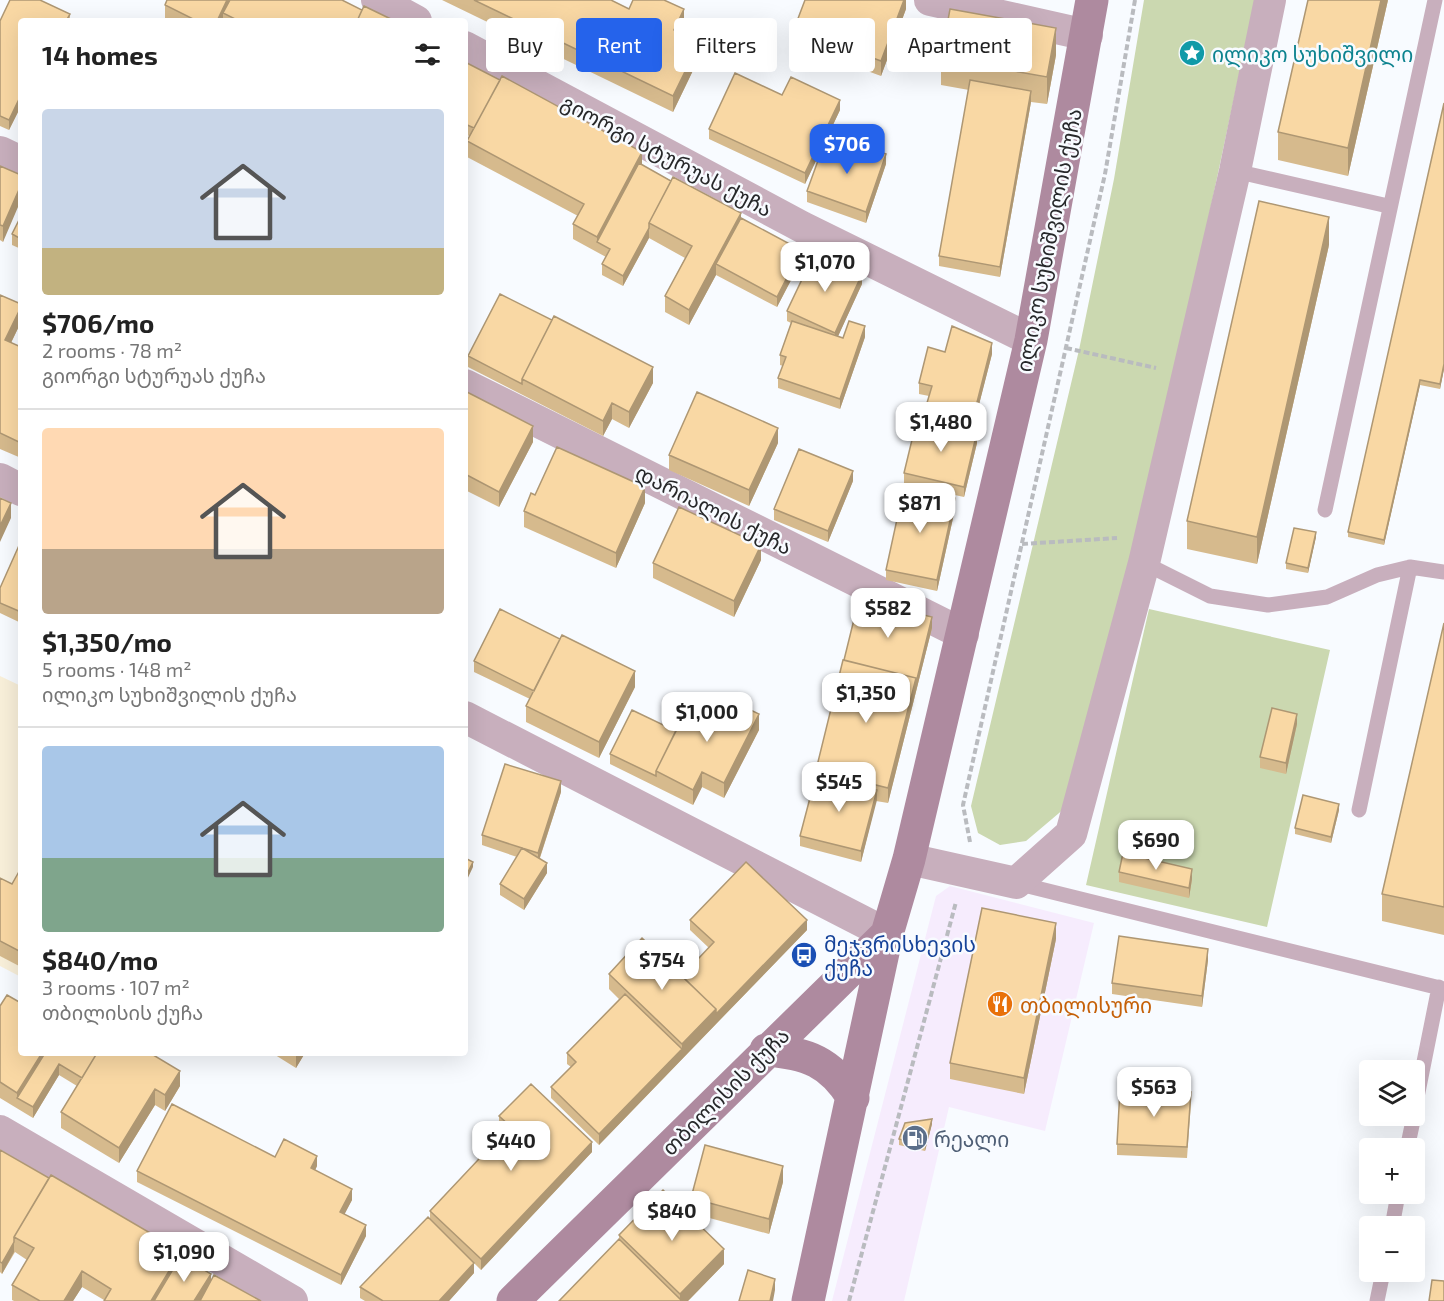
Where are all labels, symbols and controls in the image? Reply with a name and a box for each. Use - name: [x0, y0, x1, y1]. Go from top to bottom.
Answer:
- chip: Buy: [486, 18, 564, 72]
- chip: Rent: [576, 18, 662, 72]
- chip: Filters: [674, 18, 777, 72]
- chip: New: [789, 18, 875, 72]
- chip: Apartment: [887, 18, 1032, 72]
- icon: filters: [411, 38, 444, 71]
- place icon: ილიკო სუხიშვილი: [1177, 38, 1207, 68]
- text: 14 homes: [42, 39, 158, 70]
- place label: ილიკო სუხიშვილი: [1212, 41, 1413, 68]
- street label: გიორგი სტურუას ქუჩა: [557, 89, 777, 222]
- street label: ილიკო სუხიშვილის ქუჩა: [1010, 106, 1088, 374]
- pin: $706: [811, 124, 883, 175]
- text: $706: [824, 131, 870, 155]
- icon: home: [189, 148, 297, 256]
- pin: $1,070: [776, 242, 874, 293]
- text: $1,070: [795, 249, 855, 273]
- text: $706/mo: [42, 307, 154, 338]
- text: 2 rooms · 78 m²: [42, 338, 182, 362]
- text: გიორგი სტურუას ქუჩა: [42, 363, 266, 387]
- pin: $1,480: [892, 402, 990, 453]
- text: $1,480: [910, 409, 972, 433]
- street label: დარიალის ქუჩა: [631, 459, 796, 561]
- icon: home: [189, 467, 297, 575]
- pin: $871: [884, 483, 956, 534]
- text: $871: [898, 490, 942, 514]
- pin: $582: [852, 588, 924, 639]
- text: $582: [865, 595, 911, 619]
- text: $1,350/mo: [42, 626, 172, 657]
- text: 5 rooms · 148 m²: [42, 657, 192, 681]
- pin: $1,350: [817, 673, 915, 724]
- text: $1,350: [836, 680, 896, 704]
- text: ილიკო სუხიშვილის ქუჩა: [42, 682, 297, 706]
- pin: $1,000: [658, 692, 756, 743]
- text: $1,000: [676, 699, 738, 723]
- pin: $545: [803, 762, 875, 813]
- text: $545: [816, 769, 862, 793]
- icon: home: [189, 785, 297, 893]
- pin: $690: [1120, 820, 1192, 871]
- text: $690: [1132, 827, 1180, 851]
- place label: მეჯვრისხევის ქუჩა: [824, 931, 976, 981]
- pin: $754: [626, 940, 698, 991]
- bus stop icon: მეჯვრისხევის ქუჩა: [789, 940, 819, 970]
- text: $840/mo: [42, 944, 158, 975]
- text: $754: [639, 947, 685, 971]
- text: 3 rooms · 107 m²: [42, 975, 190, 999]
- restaurant icon: თბილისური: [985, 989, 1015, 1019]
- place label: თბილისური: [1020, 992, 1152, 1019]
- text: თბილისის ქუჩა: [42, 1000, 203, 1024]
- street label: თბილისის ქუჩა: [656, 1022, 795, 1161]
- map controls: [1359, 1060, 1425, 1282]
- button: layers: [1359, 1060, 1425, 1126]
- pin: $563: [1118, 1067, 1190, 1118]
- text: $563: [1131, 1074, 1177, 1098]
- pin: $440: [475, 1121, 547, 1172]
- fuel station icon: რეალი: [900, 1123, 930, 1153]
- place label: რეალი: [934, 1126, 1009, 1153]
- text: $440: [486, 1128, 536, 1152]
- button: +: [1359, 1138, 1425, 1204]
- pin: $840: [636, 1191, 708, 1242]
- text: $840: [647, 1198, 697, 1222]
- button: −: [1359, 1216, 1425, 1282]
- pin: $1,090: [135, 1232, 233, 1283]
- text: $1,090: [153, 1239, 215, 1263]

